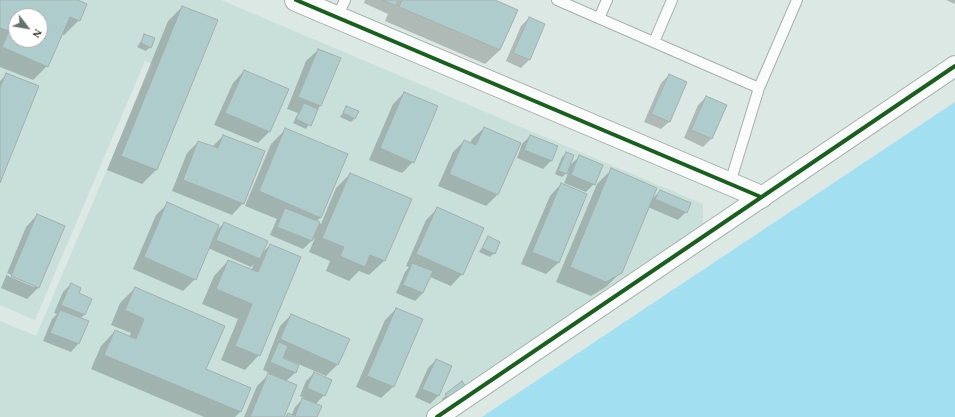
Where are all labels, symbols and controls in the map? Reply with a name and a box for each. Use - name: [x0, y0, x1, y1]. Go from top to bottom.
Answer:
- north arrow: [8, 8, 48, 48]
- text: N: [30, 27, 45, 40]

